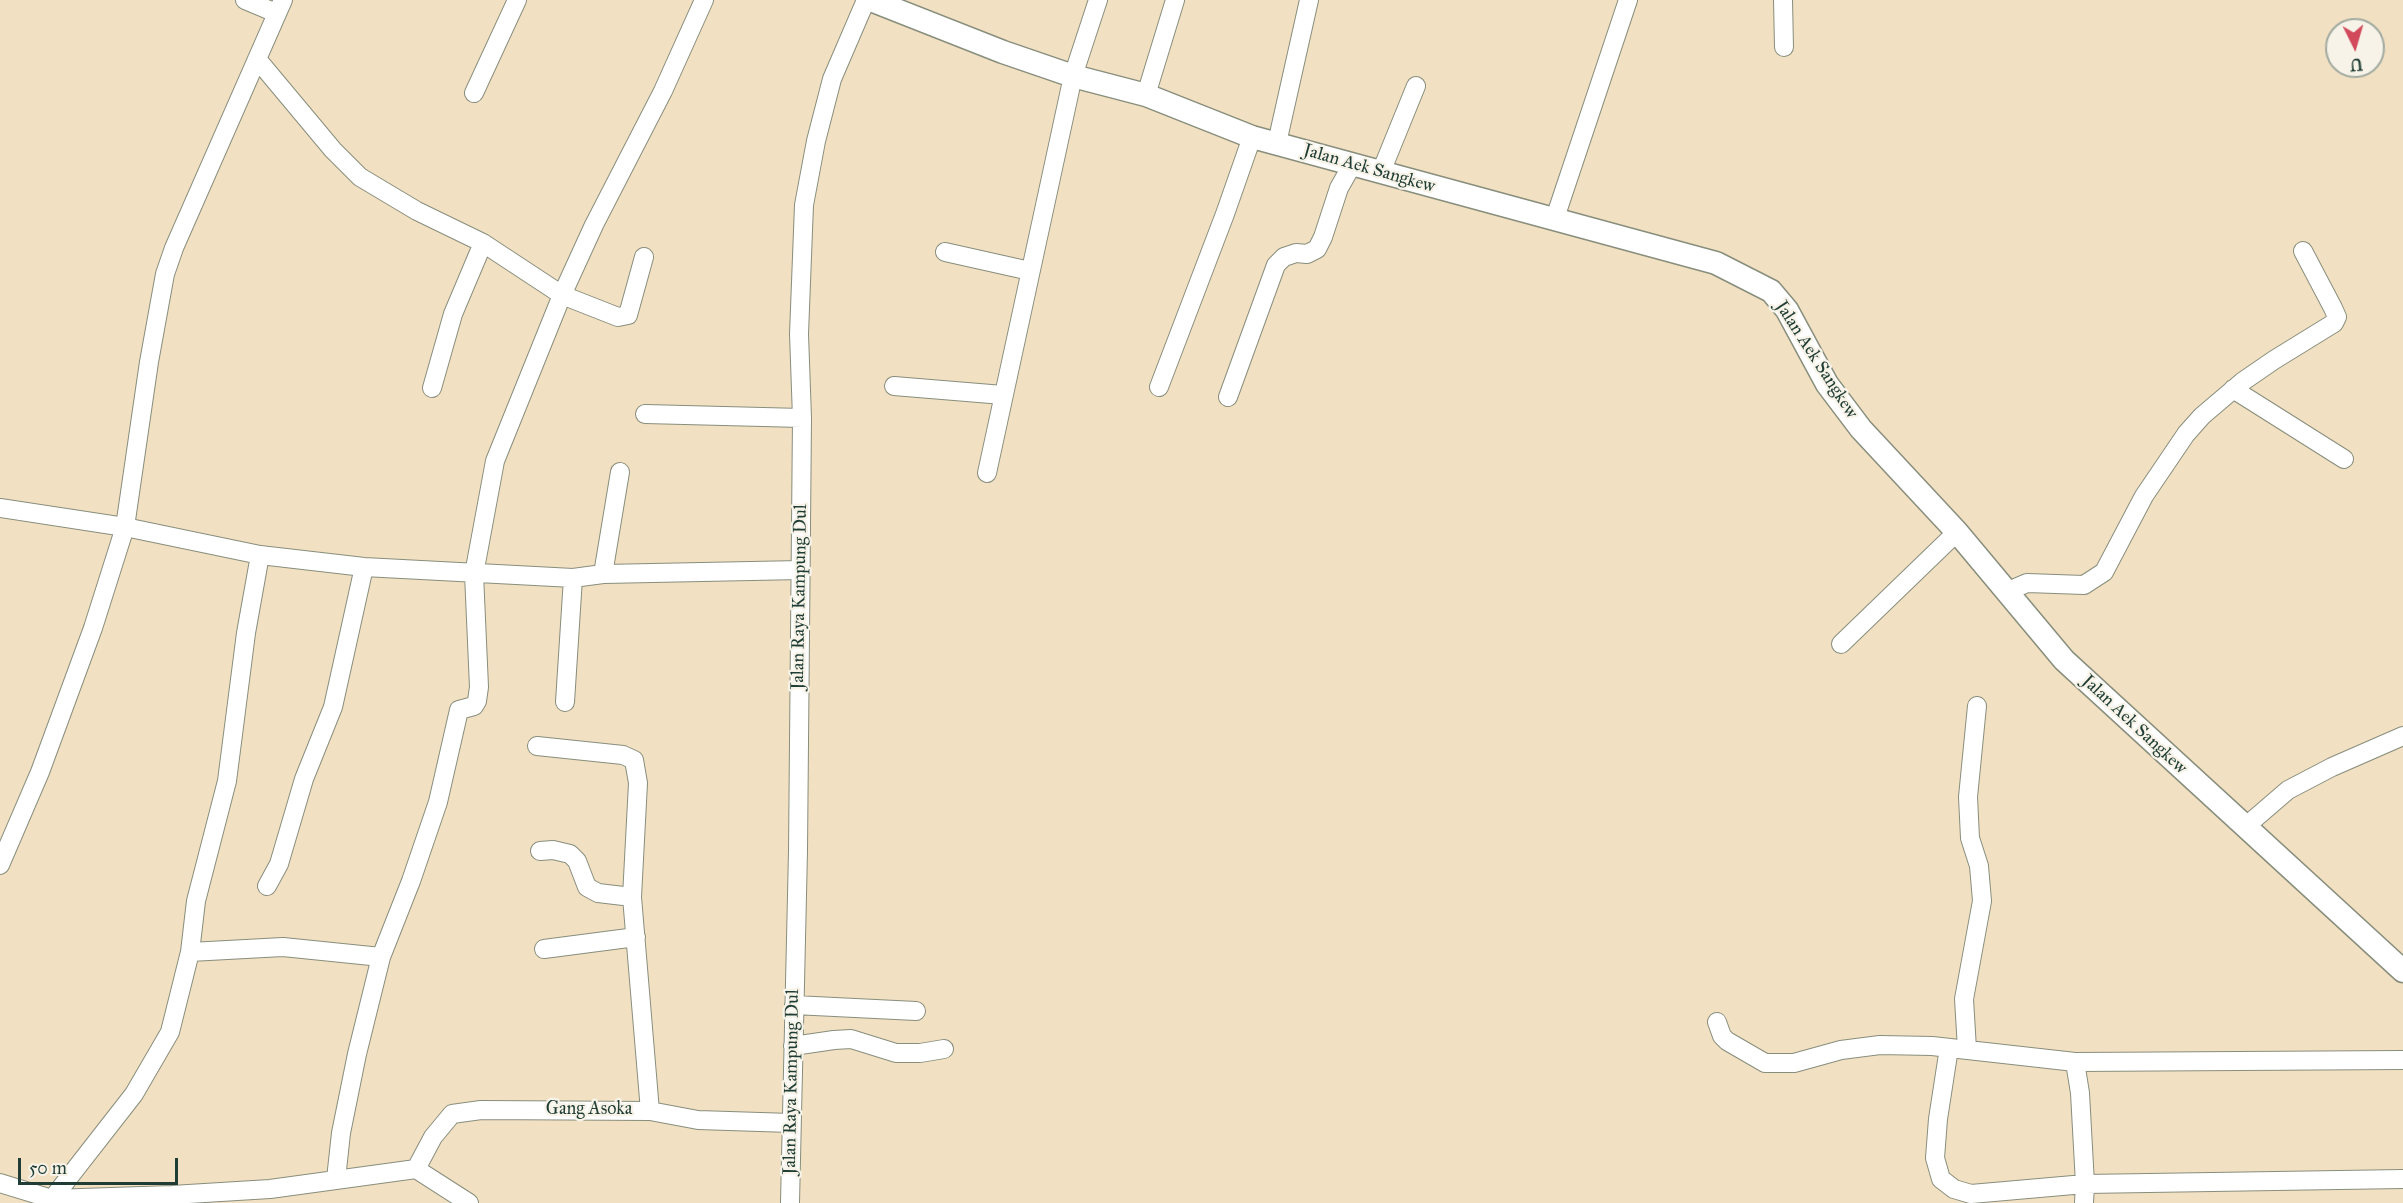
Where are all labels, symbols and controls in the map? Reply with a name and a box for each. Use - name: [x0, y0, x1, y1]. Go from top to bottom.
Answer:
- north arrow: [2325, 18, 2385, 78]
- text: U: [2349, 54, 2364, 74]
- street label: Jalan Aek Sangkew: [1301, 140, 1437, 198]
- street label: Jalan Aek Sangkew: [1770, 297, 1862, 423]
- street label: Jalan Raya Kampung Dul: [788, 504, 812, 690]
- street label: Jalan Aek Sangkew: [2077, 671, 2191, 779]
- street label: Jalan Raya Kampung Dul: [780, 989, 804, 1175]
- street label: Gang Asoka: [546, 1099, 632, 1121]
- scale bar: [21, 1146, 182, 1184]
- text: 50 m: [29, 1157, 67, 1179]

